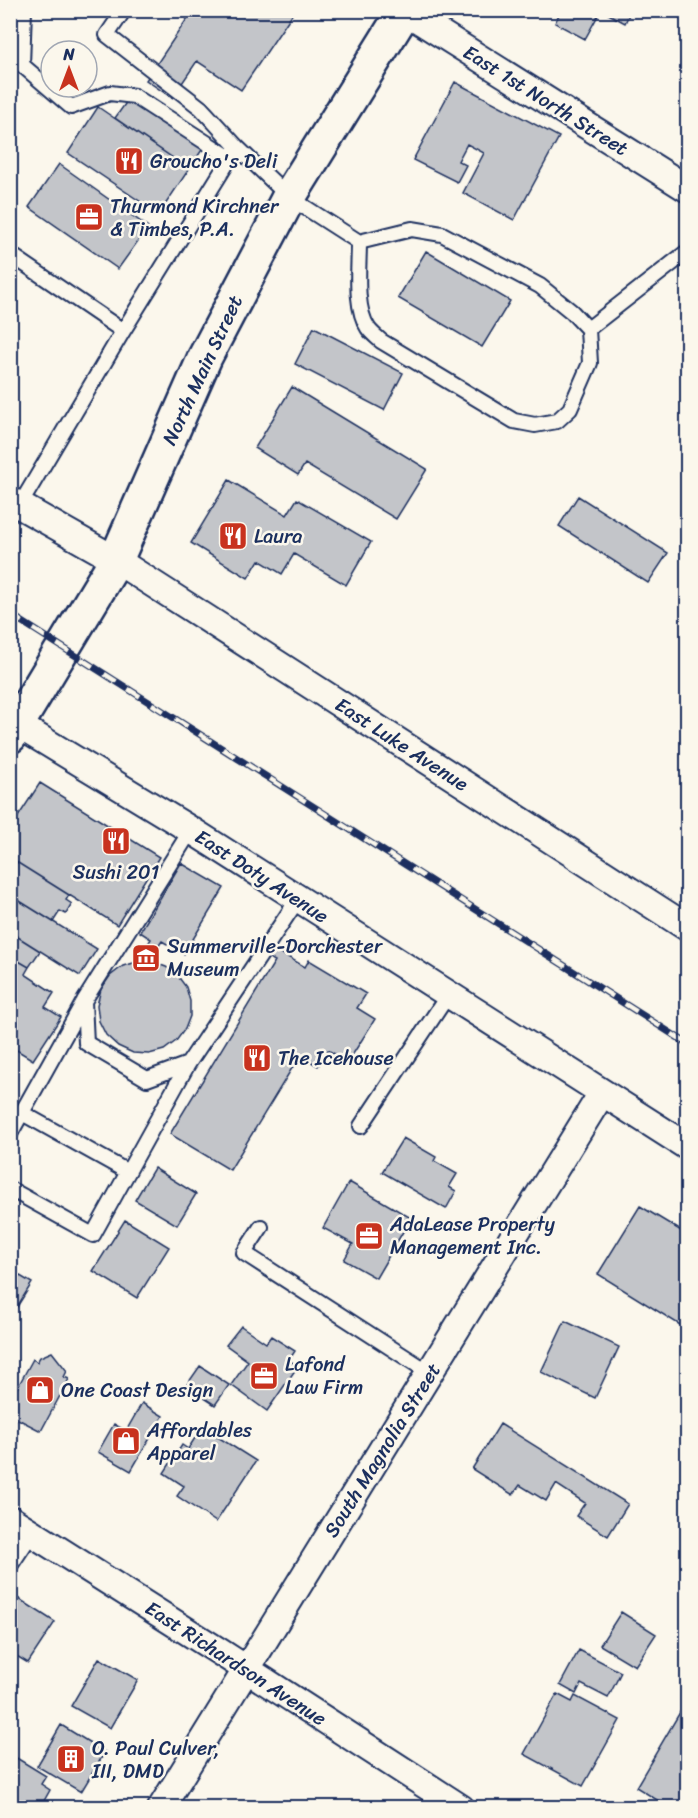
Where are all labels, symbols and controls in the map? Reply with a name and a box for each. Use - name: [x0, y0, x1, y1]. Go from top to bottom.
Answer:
- street label: East 1st North Street: [456, 35, 636, 166]
- north arrow: [39, 39, 99, 99]
- text: N: [62, 40, 75, 69]
- place label: Groucho's Deli: [150, 144, 279, 179]
- restaurant icon: Groucho's Deli: [113, 145, 145, 177]
- place label: Thurmond Kirchner & Timbes, P.A.: [110, 189, 280, 247]
- office icon: Thurmond Kirchner & Timbes, P.A.: [73, 201, 105, 233]
- street label: North Main Street: [152, 289, 253, 451]
- place label: Laura: [254, 519, 302, 554]
- restaurant icon: Laura: [217, 520, 249, 552]
- street label: East Luke Avenue: [328, 688, 476, 801]
- street label: East Doty Avenue: [188, 820, 336, 933]
- restaurant icon: Sushi 201: [100, 825, 132, 857]
- place label: Sushi 201: [73, 855, 159, 890]
- place label: Summerville-Dorchester Museum: [167, 929, 383, 987]
- museum icon: Summerville-Dorchester Museum: [130, 942, 162, 974]
- place label: The Icehouse: [278, 1041, 394, 1076]
- restaurant icon: The Icehouse: [241, 1042, 273, 1074]
- place label: AdaLease Property Management Inc.: [389, 1207, 555, 1265]
- office icon: AdaLease Property Management Inc.: [353, 1220, 385, 1252]
- place label: Lafond Law Firm: [285, 1347, 363, 1405]
- street label: South Magnolia Street: [314, 1356, 451, 1545]
- office icon: Lafond Law Firm: [248, 1360, 280, 1392]
- place label: One Coast Design: [61, 1373, 213, 1408]
- shop icon: One Coast Design: [24, 1374, 56, 1406]
- place label: Affordables Apparel: [146, 1413, 253, 1471]
- shop icon: Affordables Apparel: [110, 1425, 142, 1457]
- street label: East Richardson Avenue: [138, 1591, 334, 1736]
- place label: O. Paul Culver, III, DMD: [91, 1731, 220, 1789]
- building icon: O. Paul Culver, III, DMD: [55, 1743, 87, 1775]

